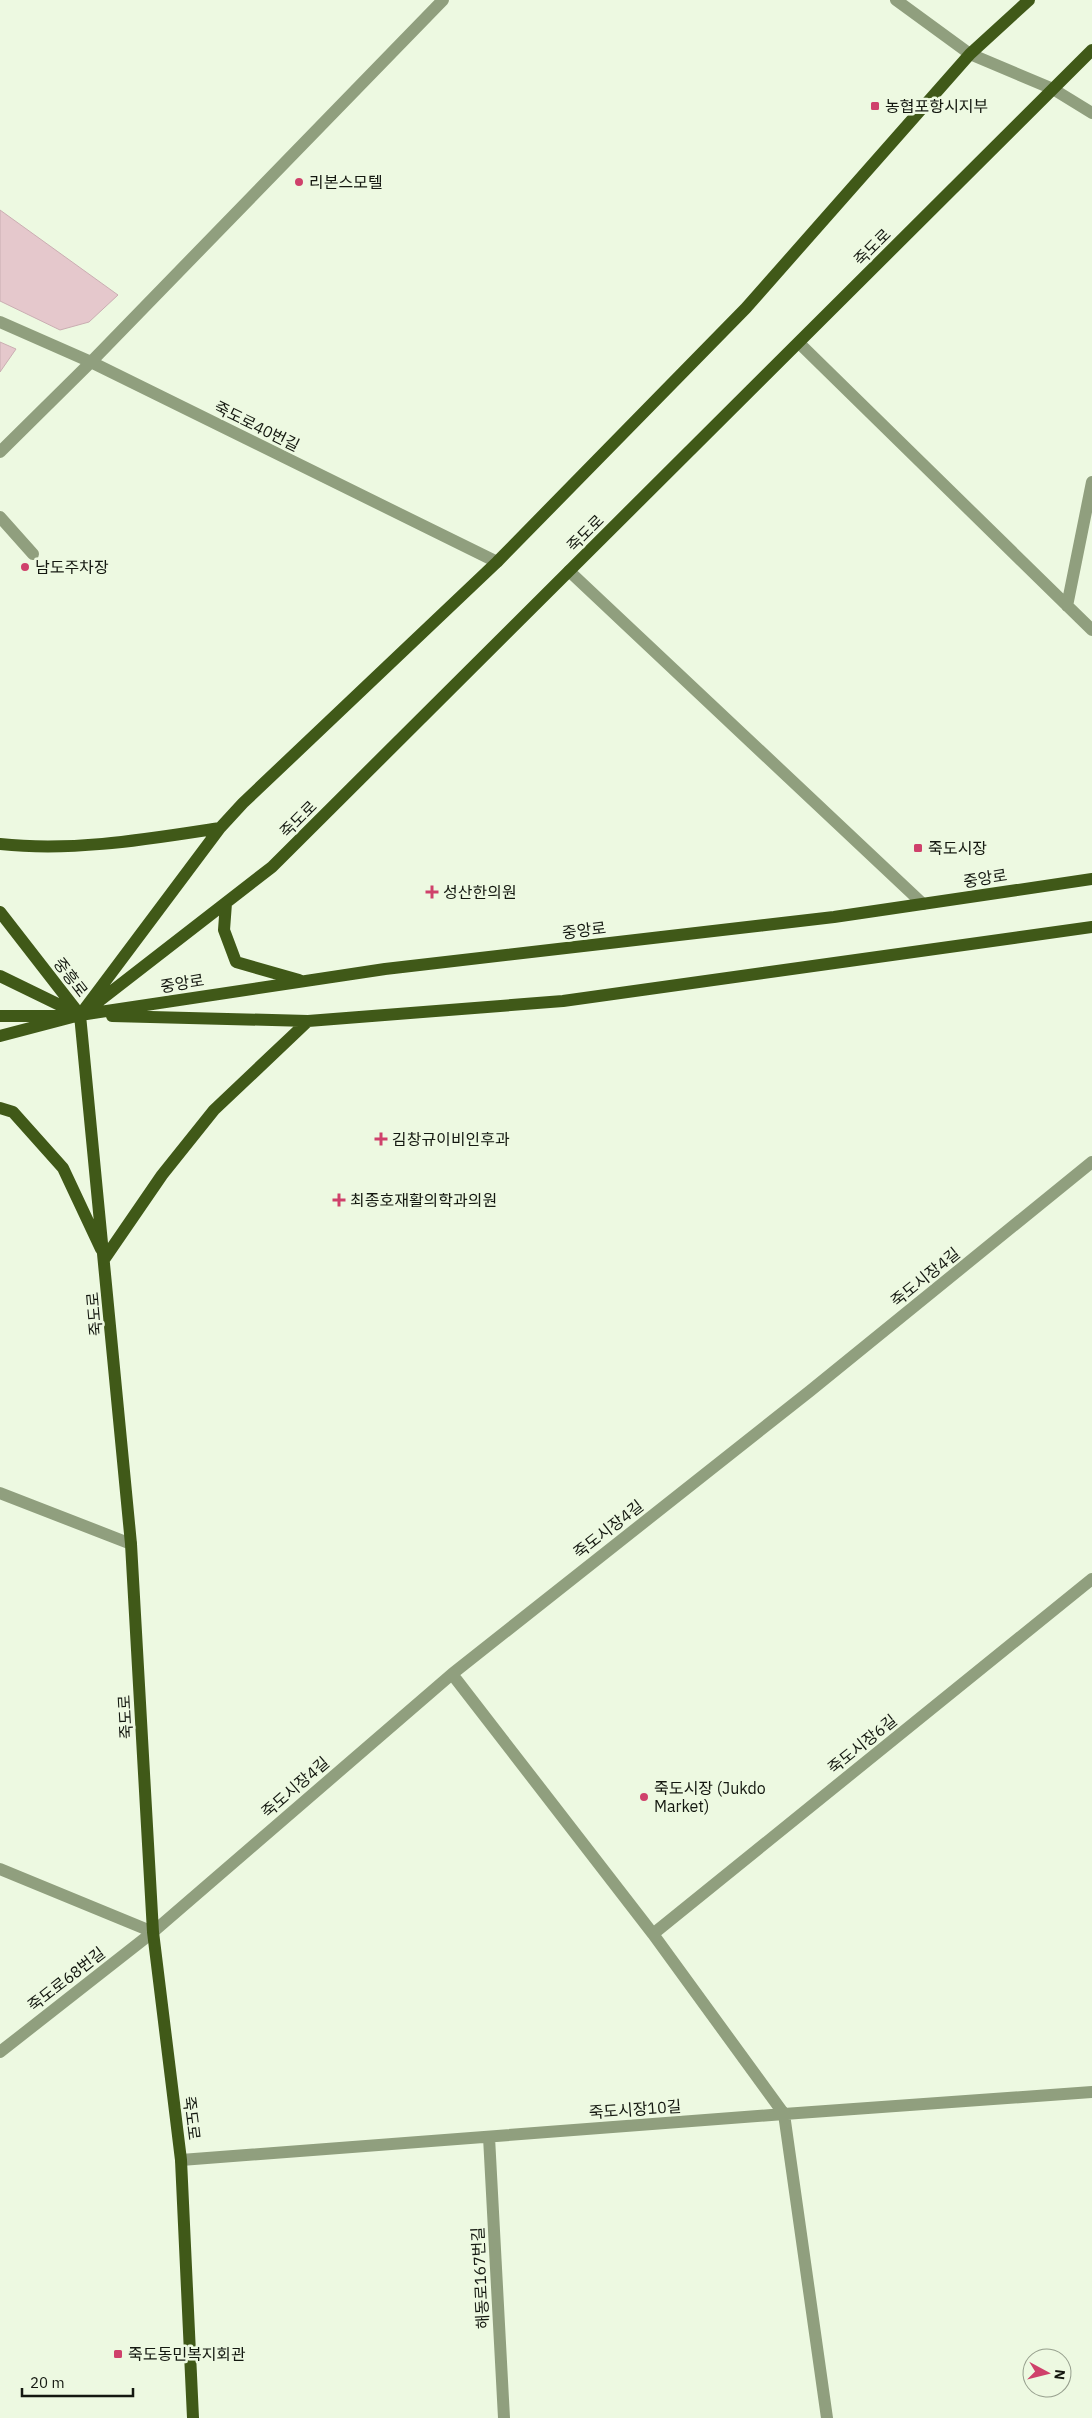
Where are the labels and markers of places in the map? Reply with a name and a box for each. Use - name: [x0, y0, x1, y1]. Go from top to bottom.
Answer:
- place label: 농협포항시지부: [885, 96, 988, 116]
- marker: 농협포항시지부: [869, 100, 881, 112]
- place label: 리본스모텔: [309, 172, 383, 192]
- marker: 리본스모텔: [293, 176, 305, 188]
- place label: 남도주차장: [35, 557, 109, 577]
- marker: 남도주차장: [19, 561, 31, 573]
- place label: 죽도시장: [928, 838, 987, 858]
- marker: 죽도시장: [912, 842, 924, 854]
- place label: 성산한의원: [443, 882, 517, 902]
- marker: 성산한의원: [425, 885, 439, 899]
- place label: 김창규이비인후과: [392, 1129, 510, 1149]
- marker: 김창규이비인후과: [374, 1132, 388, 1146]
- place label: 최종호재활의학과의원: [350, 1190, 497, 1210]
- marker: 최종호재활의학과의원: [332, 1193, 346, 1207]
- place label: 죽도시장 (Jukdo Market): [654, 1778, 766, 1816]
- marker: 죽도시장 (Jukdo Market): [638, 1791, 650, 1803]
- place label: 죽도동민복지회관: [128, 2344, 246, 2364]
- marker: 죽도동민복지회관: [112, 2348, 124, 2360]

